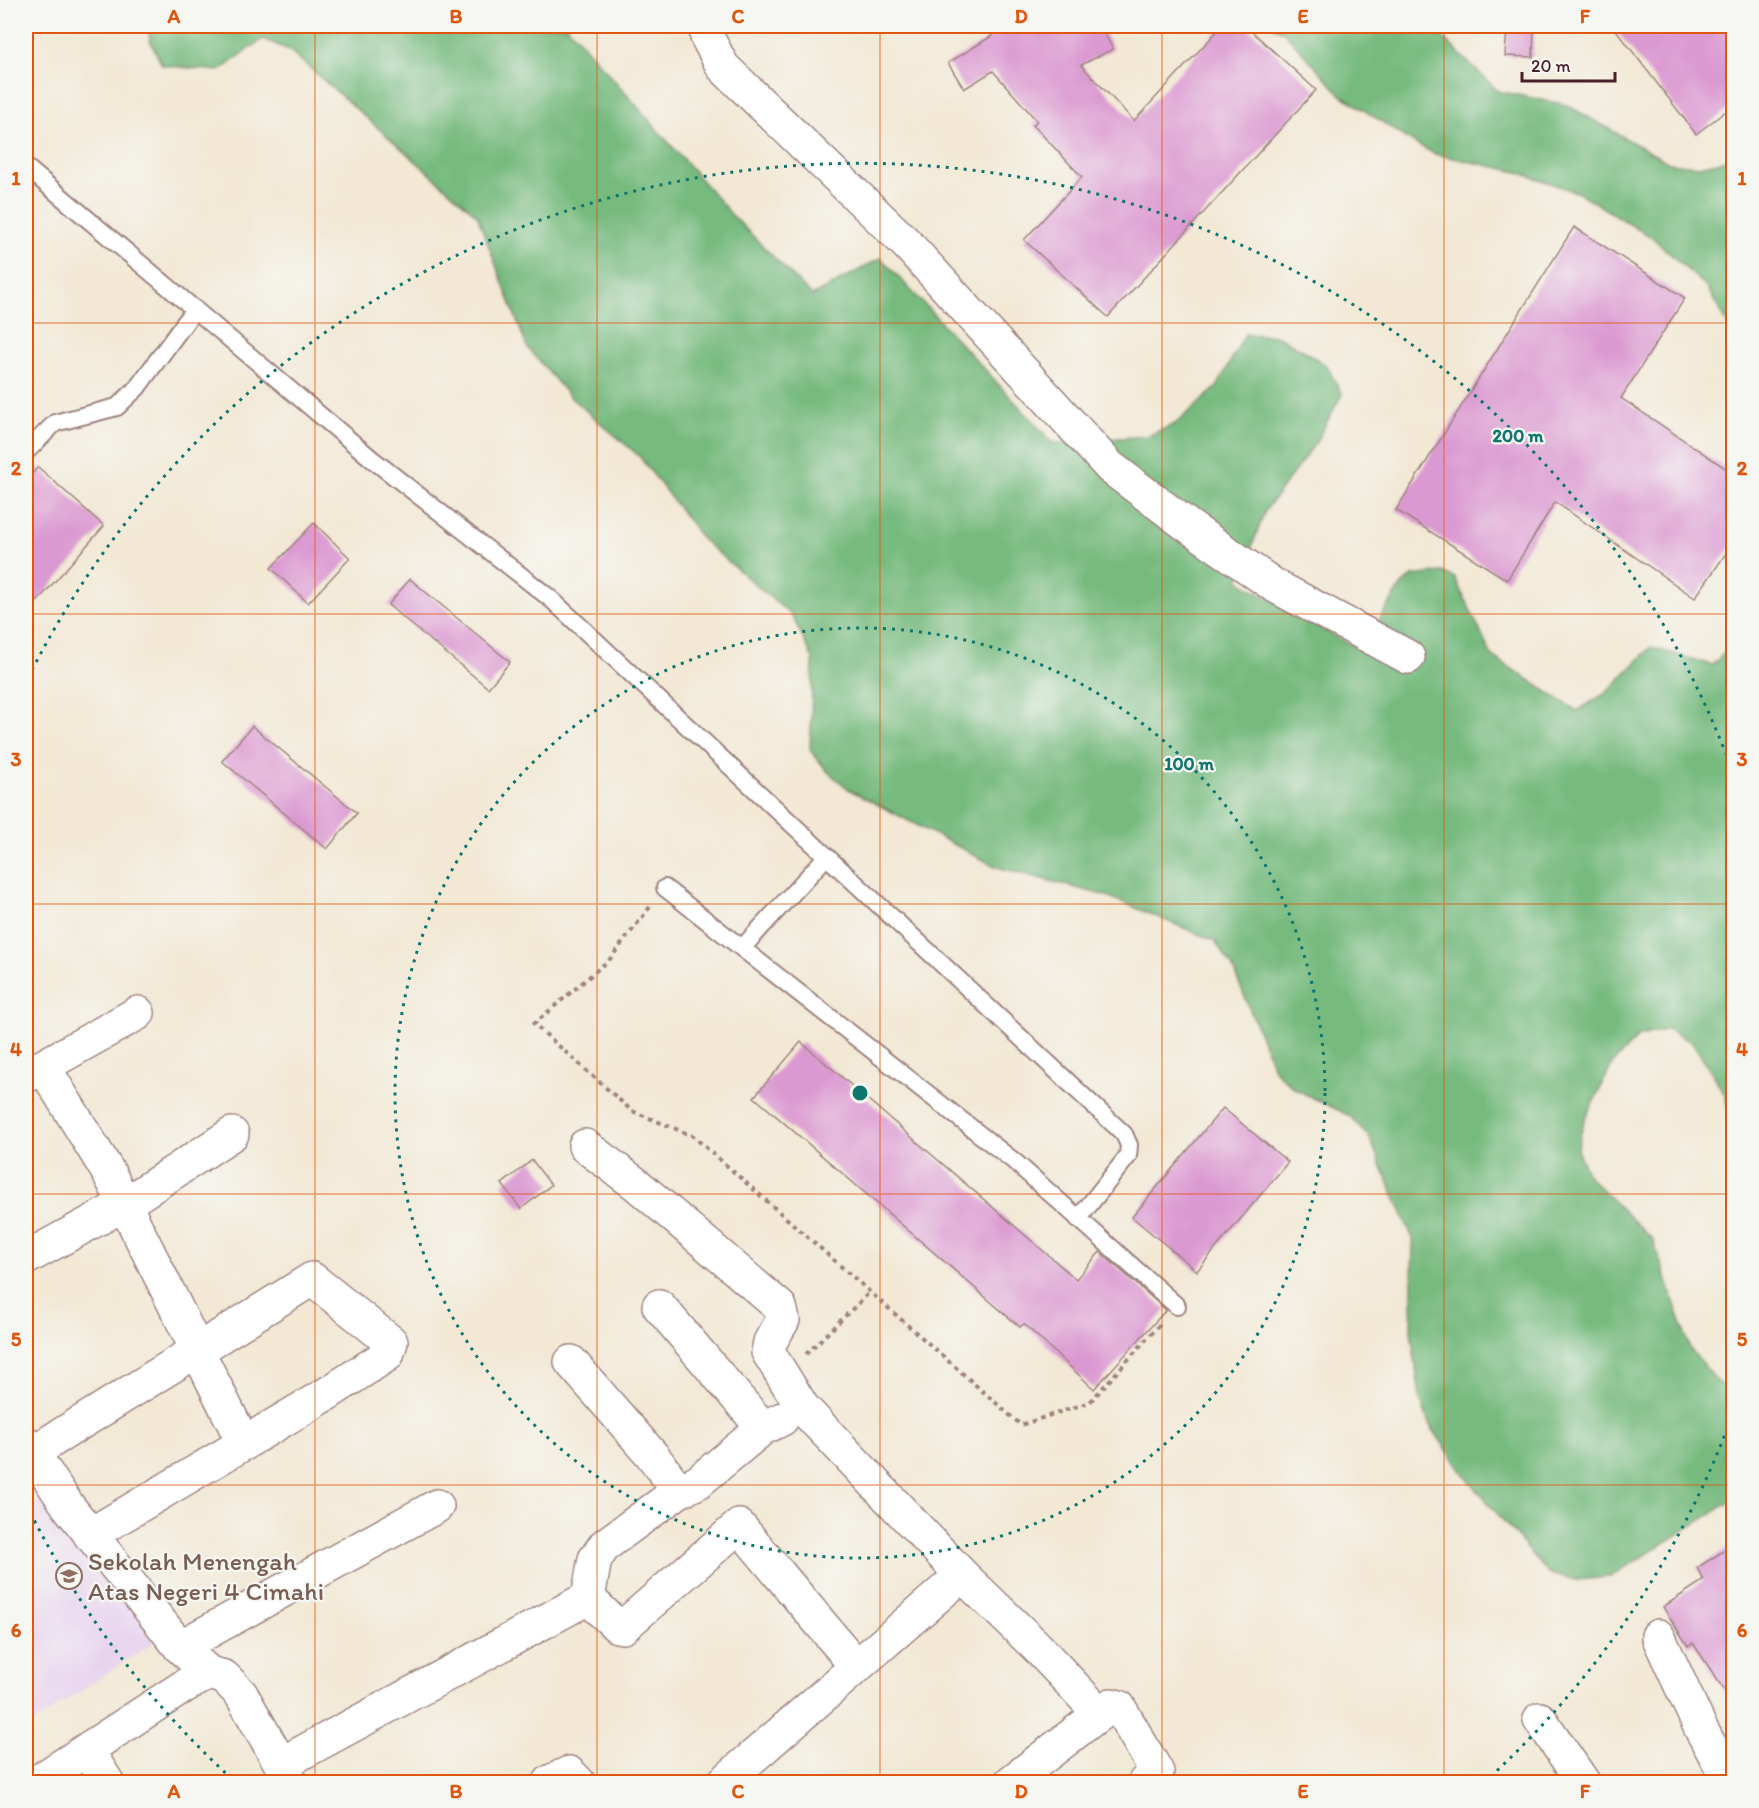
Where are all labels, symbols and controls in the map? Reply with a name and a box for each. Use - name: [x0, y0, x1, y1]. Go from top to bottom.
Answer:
- text: A: [167, 4, 181, 28]
- text: B: [450, 4, 463, 28]
- text: C: [732, 4, 745, 28]
- text: D: [1014, 4, 1028, 28]
- text: E: [1297, 4, 1309, 28]
- text: F: [1580, 4, 1591, 28]
- scale bar: [1522, 45, 1615, 83]
- text: 20 m: [1531, 55, 1571, 77]
- text: 1: [11, 166, 21, 190]
- text: 1: [1737, 166, 1747, 190]
- text: 200 m: [1493, 425, 1544, 447]
- text: 2: [11, 456, 22, 480]
- text: 2: [1737, 456, 1748, 480]
- text: 3: [11, 747, 22, 771]
- text: 3: [1737, 747, 1748, 771]
- text: 100 m: [1164, 753, 1215, 775]
- text: 4: [10, 1037, 22, 1061]
- text: 4: [1736, 1037, 1748, 1061]
- centre of rings: [850, 1083, 870, 1103]
- text: 5: [11, 1327, 22, 1351]
- text: 5: [1737, 1327, 1748, 1351]
- place label: Sekolah Menengah Atas Negeri 4 Cimahi: [88, 1545, 324, 1607]
- school or university icon: Sekolah Menengah Atas Negeri 4 Cimahi: [54, 1561, 84, 1591]
- text: 6: [11, 1618, 22, 1642]
- text: 6: [1737, 1618, 1748, 1642]
- text: A: [167, 1779, 181, 1803]
- text: B: [450, 1779, 463, 1803]
- text: C: [732, 1779, 745, 1803]
- text: D: [1014, 1779, 1028, 1803]
- text: E: [1297, 1779, 1309, 1803]
- text: F: [1580, 1779, 1591, 1803]

